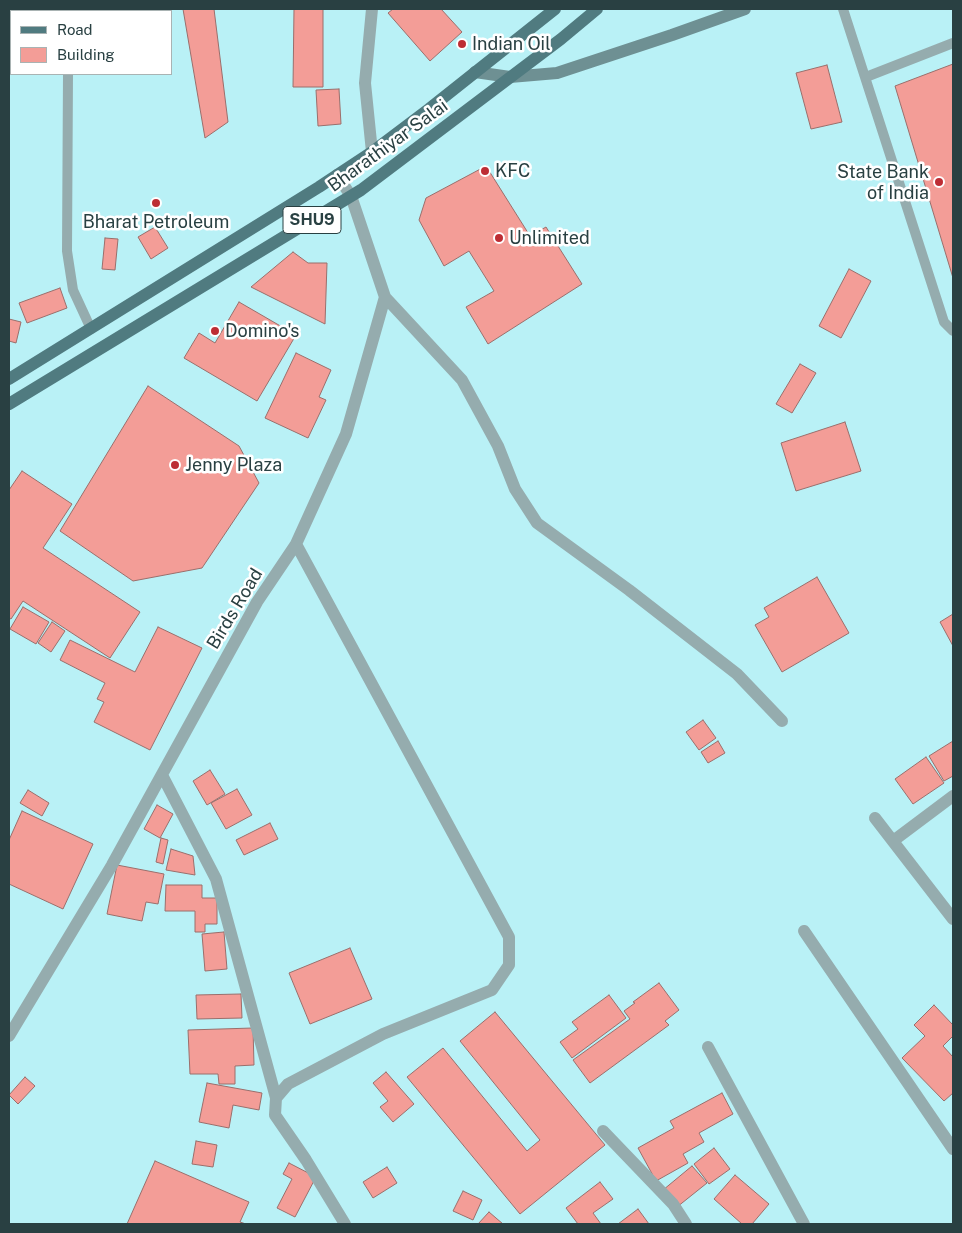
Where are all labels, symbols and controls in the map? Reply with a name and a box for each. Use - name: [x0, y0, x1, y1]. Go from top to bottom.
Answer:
- legend: [10, 10, 172, 75]
- text: Road: [57, 21, 93, 38]
- place label: Indian Oil: [472, 33, 551, 55]
- marker: Indian Oil: [456, 38, 468, 50]
- text: Building: [57, 46, 115, 63]
- street label: Bharathiyar Salai: [324, 95, 452, 197]
- place label: KFC: [495, 160, 530, 182]
- place label: State Bank of India: [837, 161, 929, 203]
- marker: KFC: [479, 165, 491, 177]
- marker: State Bank of India: [933, 176, 945, 188]
- marker: Bharat Petroleum: [150, 197, 162, 209]
- road number: SHU9: [283, 206, 341, 234]
- place label: Bharat Petroleum: [83, 211, 229, 233]
- place label: Unlimited: [509, 227, 590, 249]
- marker: Unlimited: [493, 232, 505, 244]
- place label: Domino's: [225, 320, 299, 342]
- marker: Domino's: [209, 325, 221, 337]
- place label: Jenny Plaza: [185, 454, 282, 476]
- marker: Jenny Plaza: [169, 459, 181, 471]
- street label: Birds Road: [202, 565, 268, 653]

